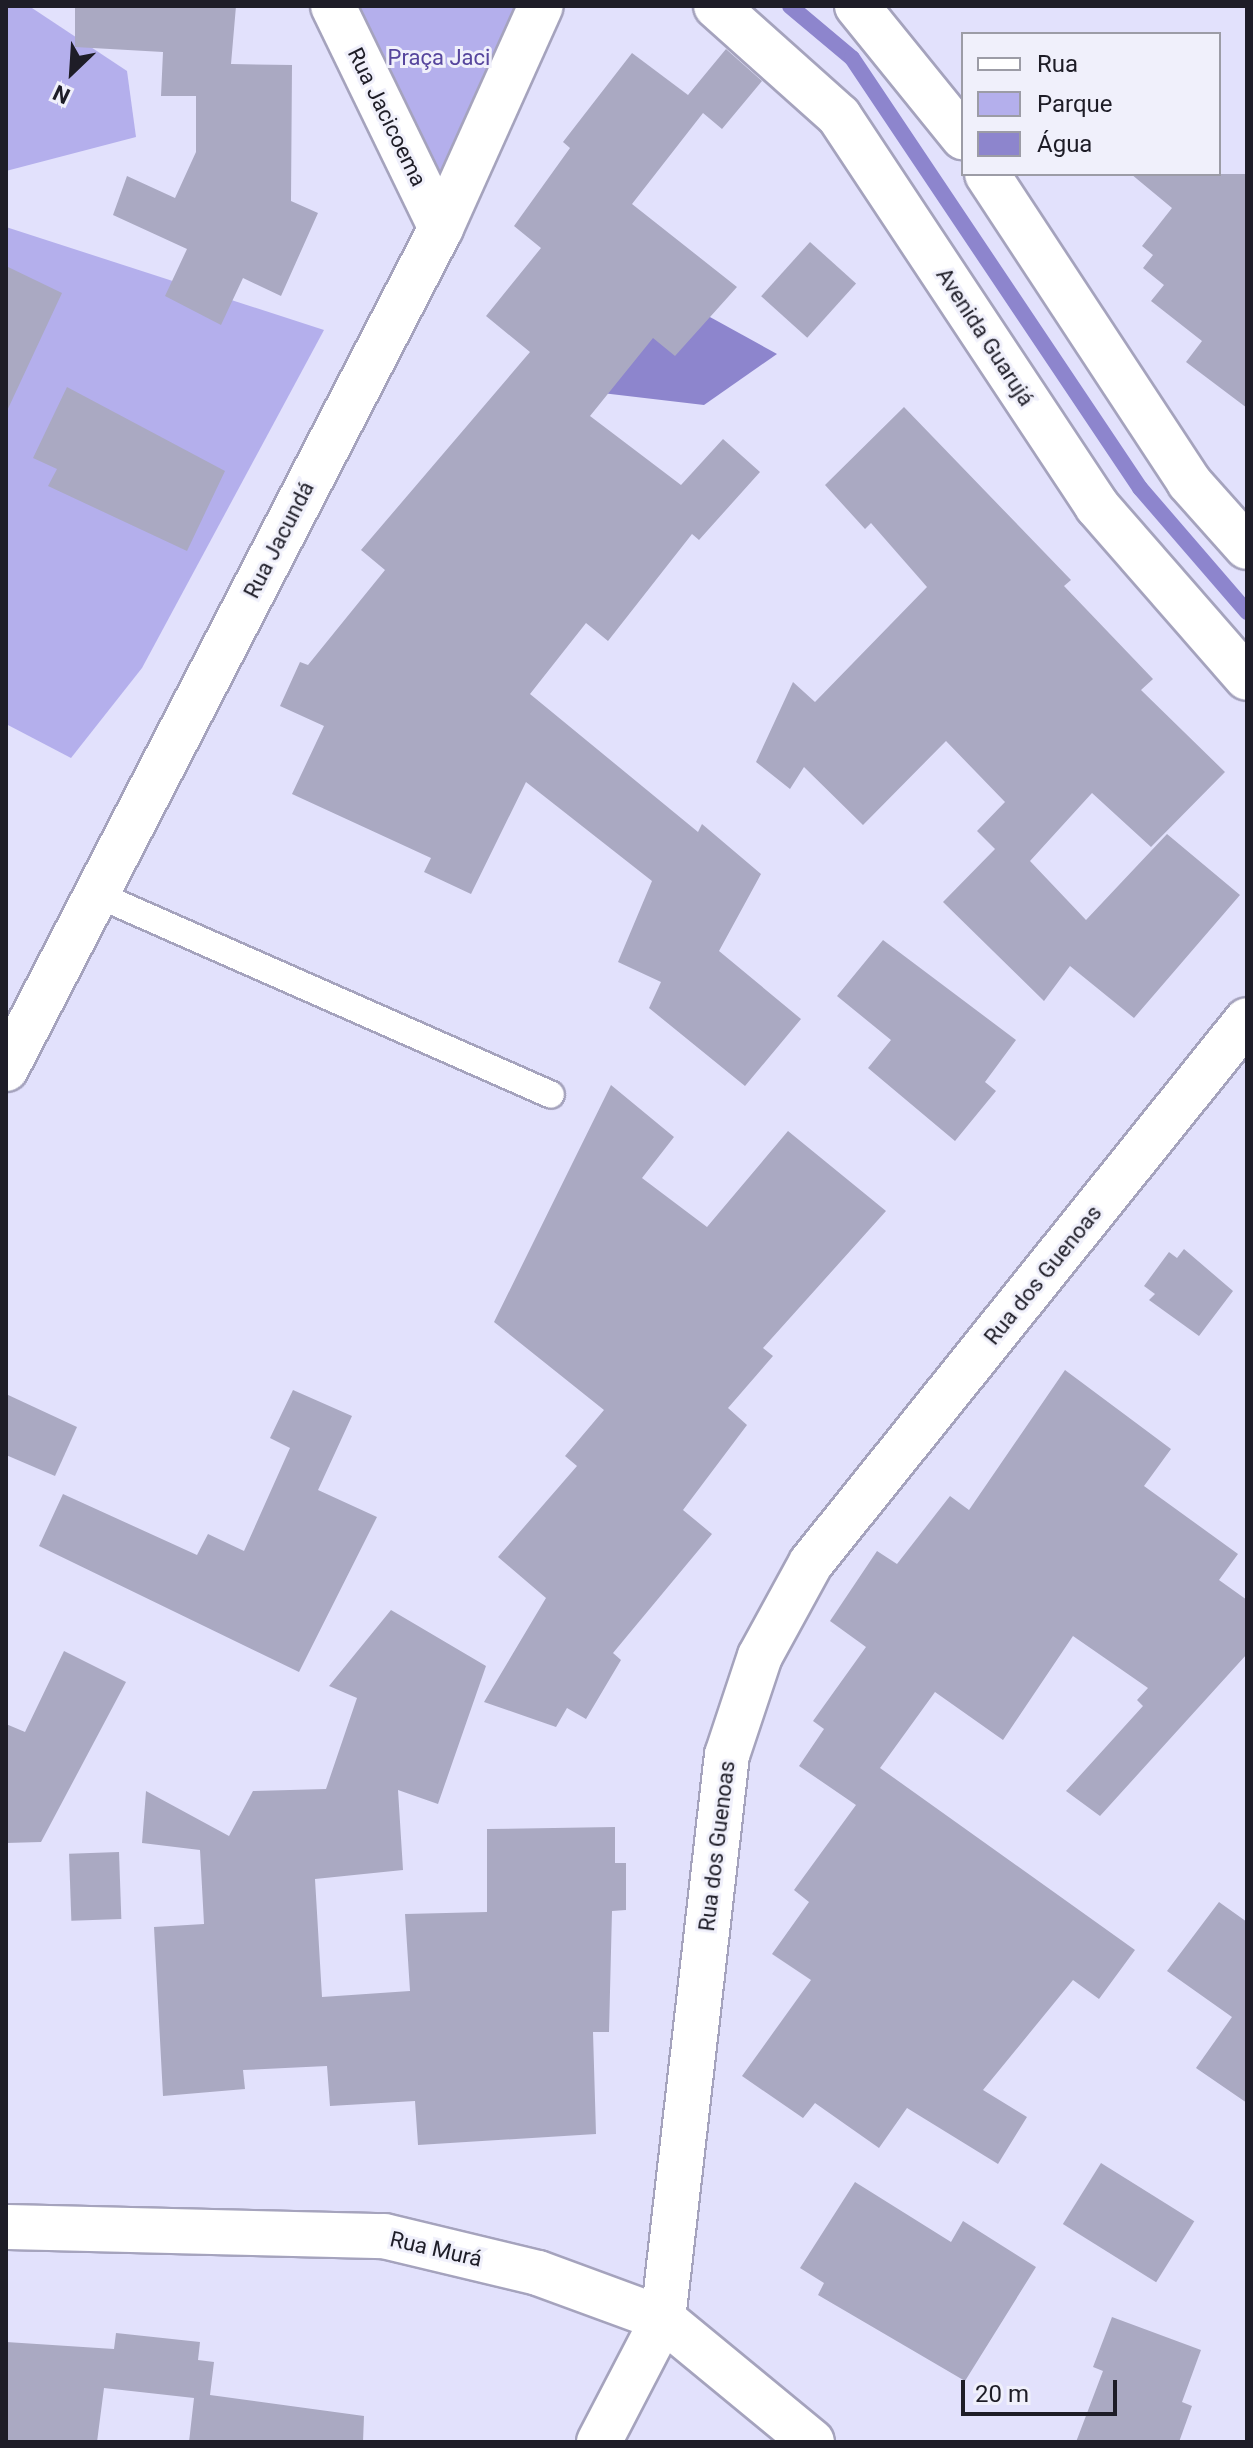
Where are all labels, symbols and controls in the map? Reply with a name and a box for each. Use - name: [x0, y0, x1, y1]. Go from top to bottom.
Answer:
- north arrow: [32, 32, 112, 112]
- legend: [961, 32, 1221, 176]
- street label: Rua Jacicoema: [342, 43, 432, 191]
- park label: Praça Jaci: [388, 45, 490, 71]
- text: Rua: [1037, 50, 1078, 78]
- text: N: [49, 80, 74, 109]
- text: Parque: [1037, 90, 1113, 118]
- text: Água: [1037, 130, 1092, 158]
- street label: Avenida Guarujá: [931, 263, 1039, 411]
- street label: Rua Jacundá: [238, 477, 320, 603]
- street label: Rua dos Guenoas: [979, 1200, 1107, 1350]
- street label: Rua dos Guenoas: [693, 1759, 741, 1933]
- street label: Rua Murá: [388, 2226, 484, 2272]
- scale bar: [965, 2364, 1121, 2414]
- text: 20 m: [975, 2380, 1029, 2408]

